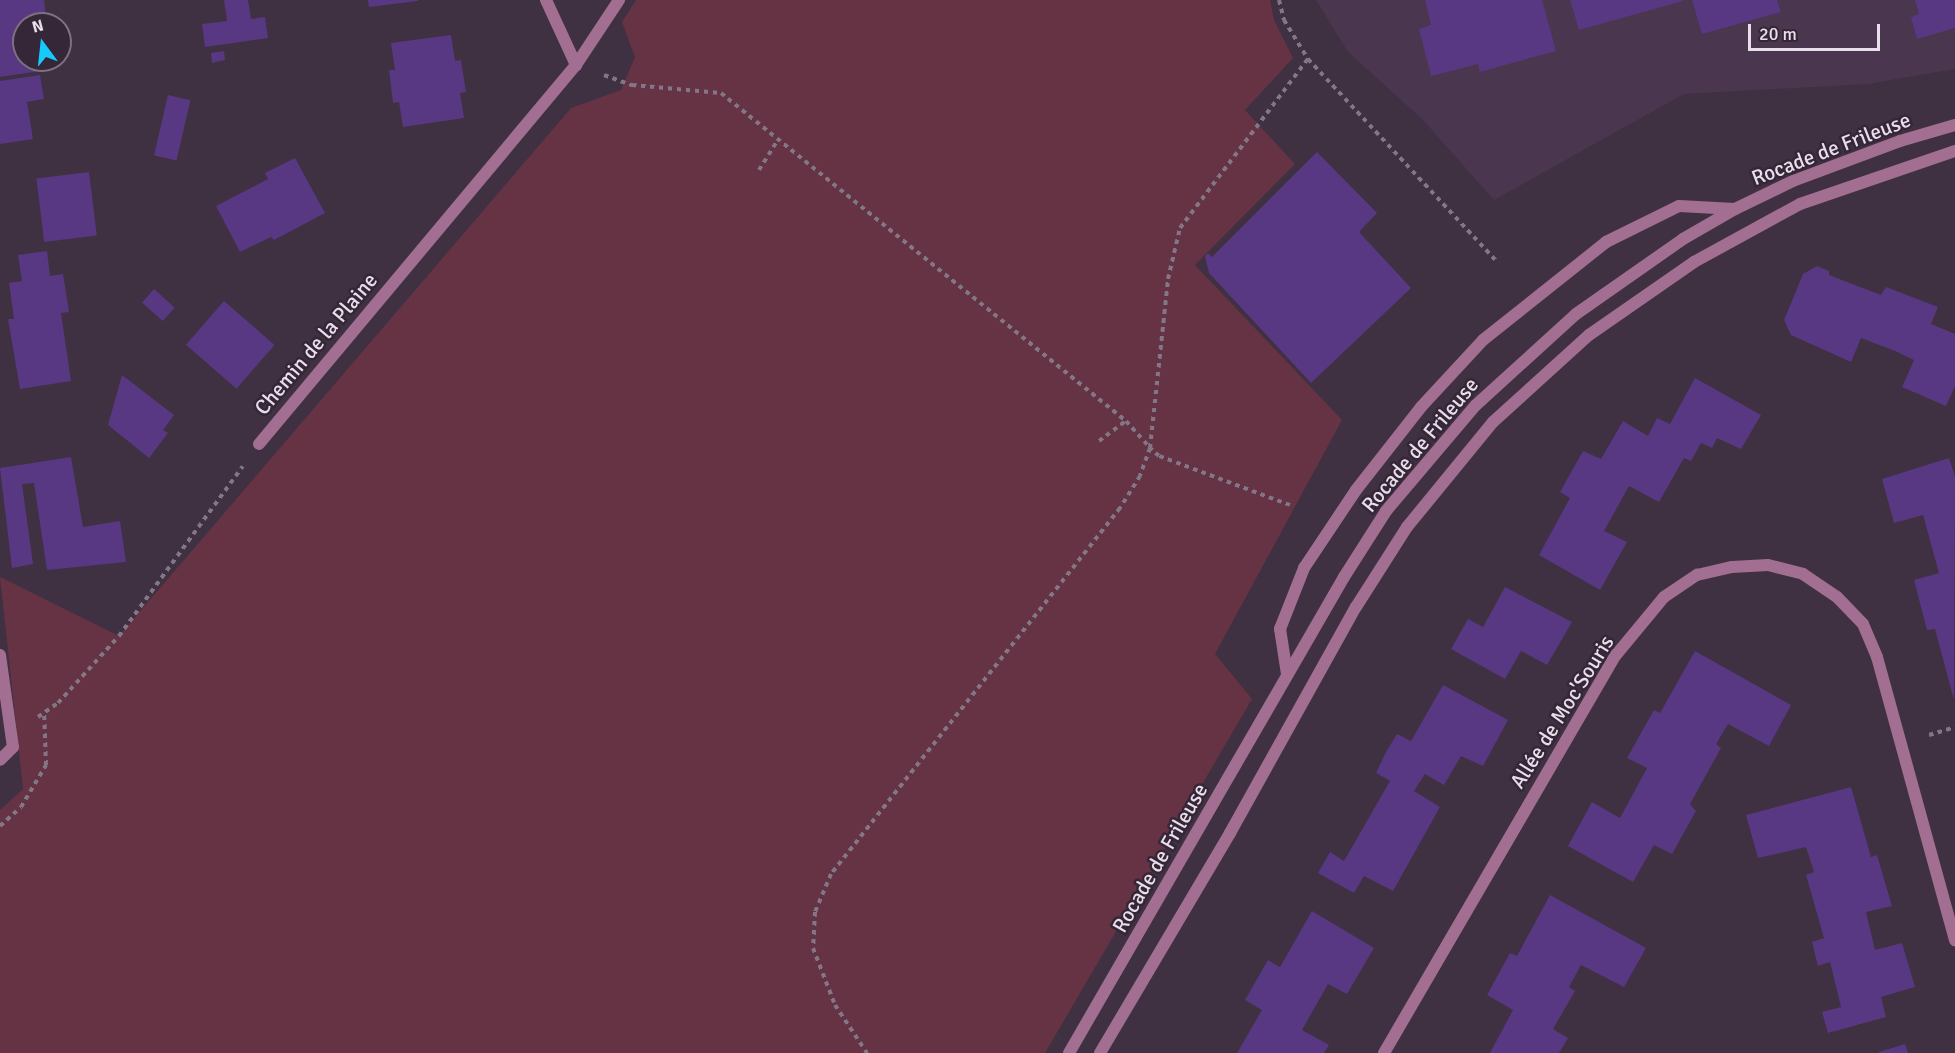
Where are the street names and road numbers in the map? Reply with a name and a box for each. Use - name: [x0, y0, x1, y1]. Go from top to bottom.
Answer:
- street label: Rocade de Frileuse: [1748, 107, 1914, 191]
- street label: Chemin de la Plaine: [249, 268, 383, 420]
- street label: Rocade de Frileuse: [1356, 372, 1484, 518]
- street label: Allée de Moc'Souris: [1505, 631, 1619, 793]
- street label: Rocade de Frileuse: [1107, 779, 1213, 937]

